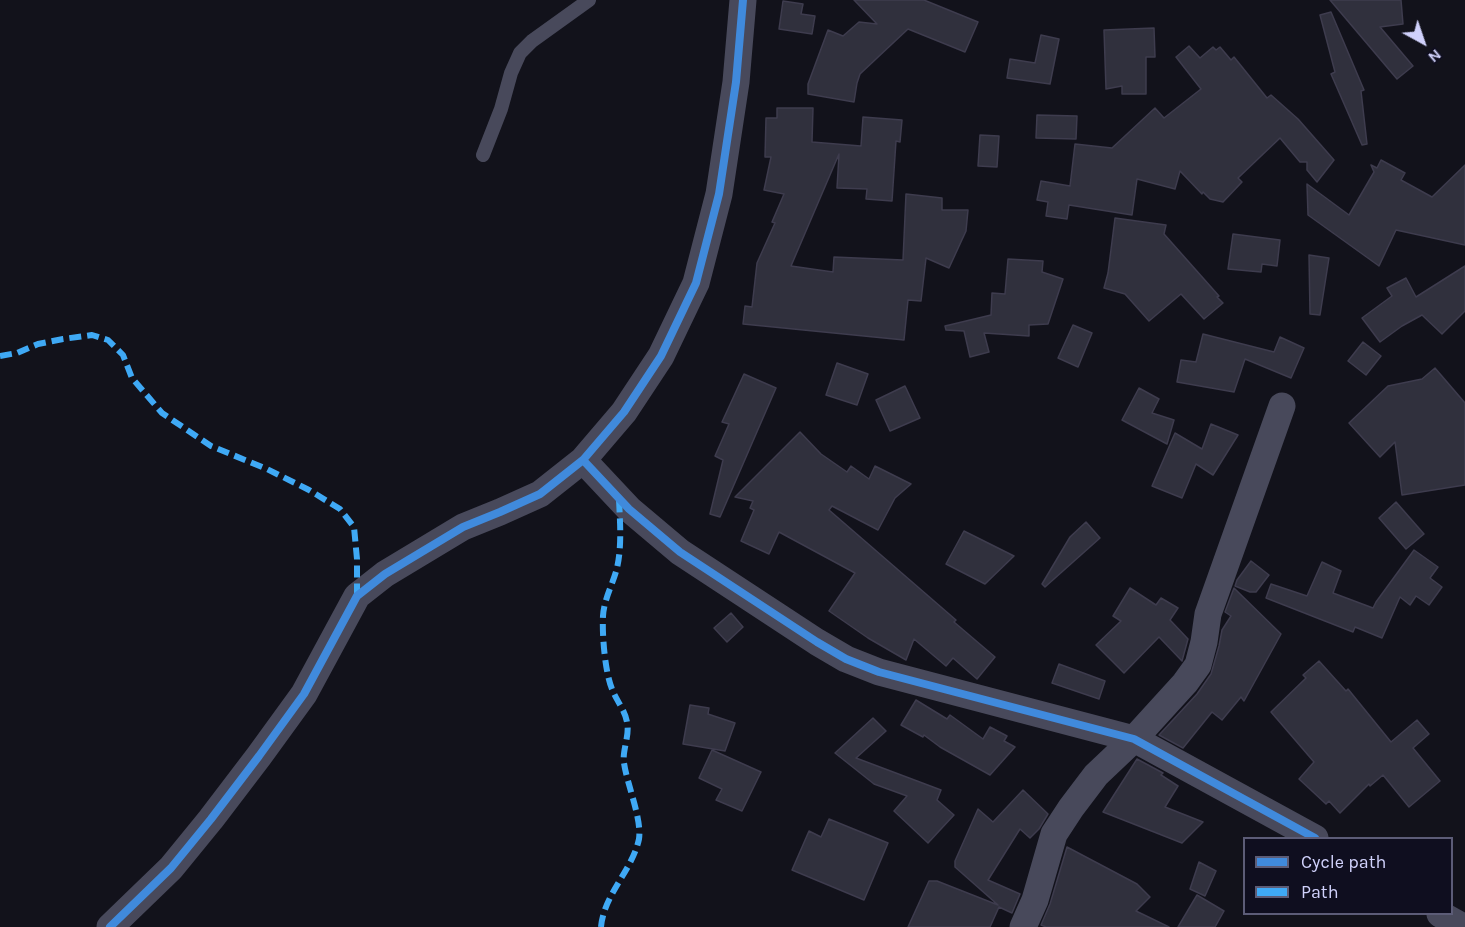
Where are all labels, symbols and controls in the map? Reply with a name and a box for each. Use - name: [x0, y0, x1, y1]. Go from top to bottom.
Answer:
- north arrow: [1393, 12, 1453, 72]
- text: N: [1424, 45, 1445, 67]
- legend: [1243, 837, 1453, 915]
- text: Cycle path: [1301, 851, 1386, 873]
- text: Path: [1301, 881, 1339, 903]

